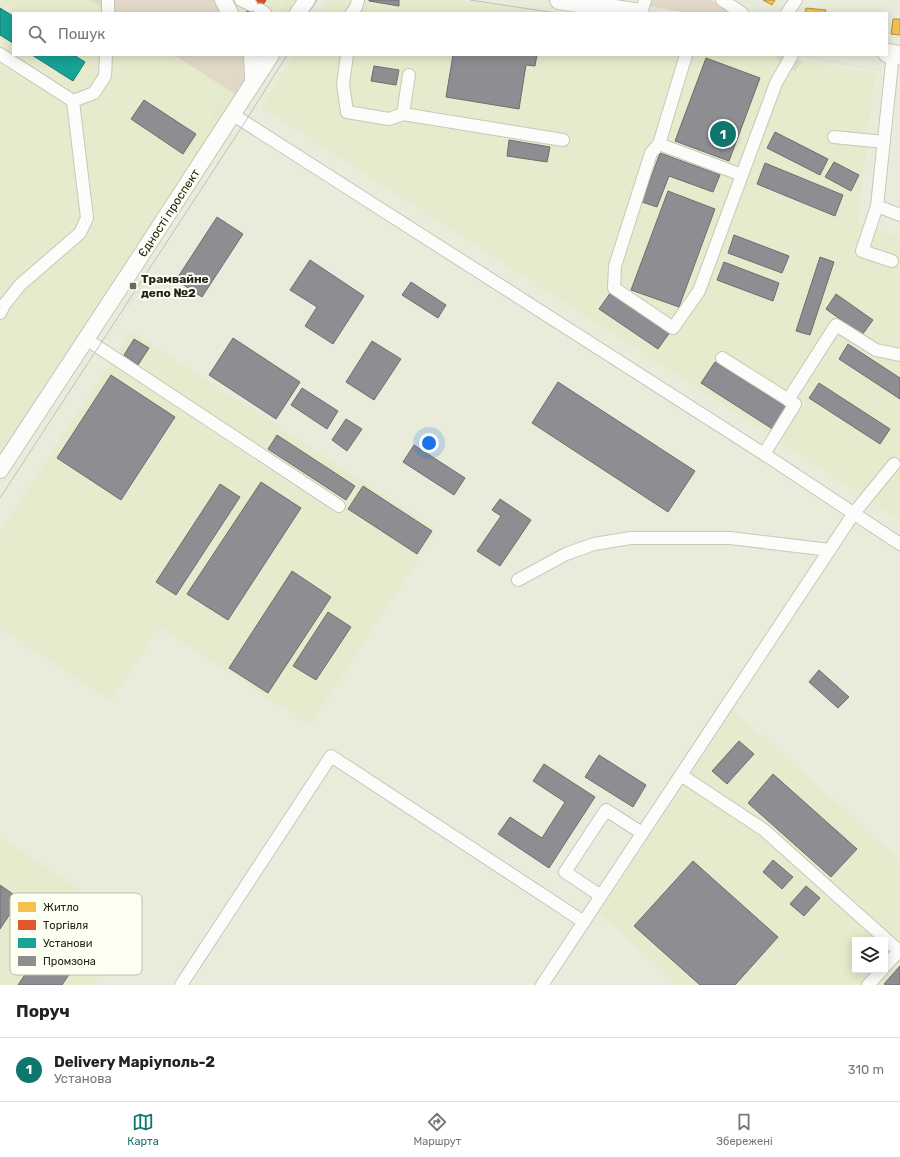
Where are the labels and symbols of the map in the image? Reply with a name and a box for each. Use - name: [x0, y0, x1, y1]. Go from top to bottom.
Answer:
- pin: 1: [710, 119, 736, 149]
- street label: Єдності проспект: [135, 166, 203, 260]
- place label: Трамвайне депо №2: [141, 272, 209, 300]
- marker: Трамвайне депо №2: [128, 281, 138, 291]
- your location: [419, 433, 439, 453]
- legend: [10, 893, 142, 975]
- text: Житло: [43, 901, 79, 914]
- text: Торгівля: [43, 919, 88, 932]
- text: Установи: [43, 937, 92, 950]
- text: Промзона: [43, 955, 96, 968]

